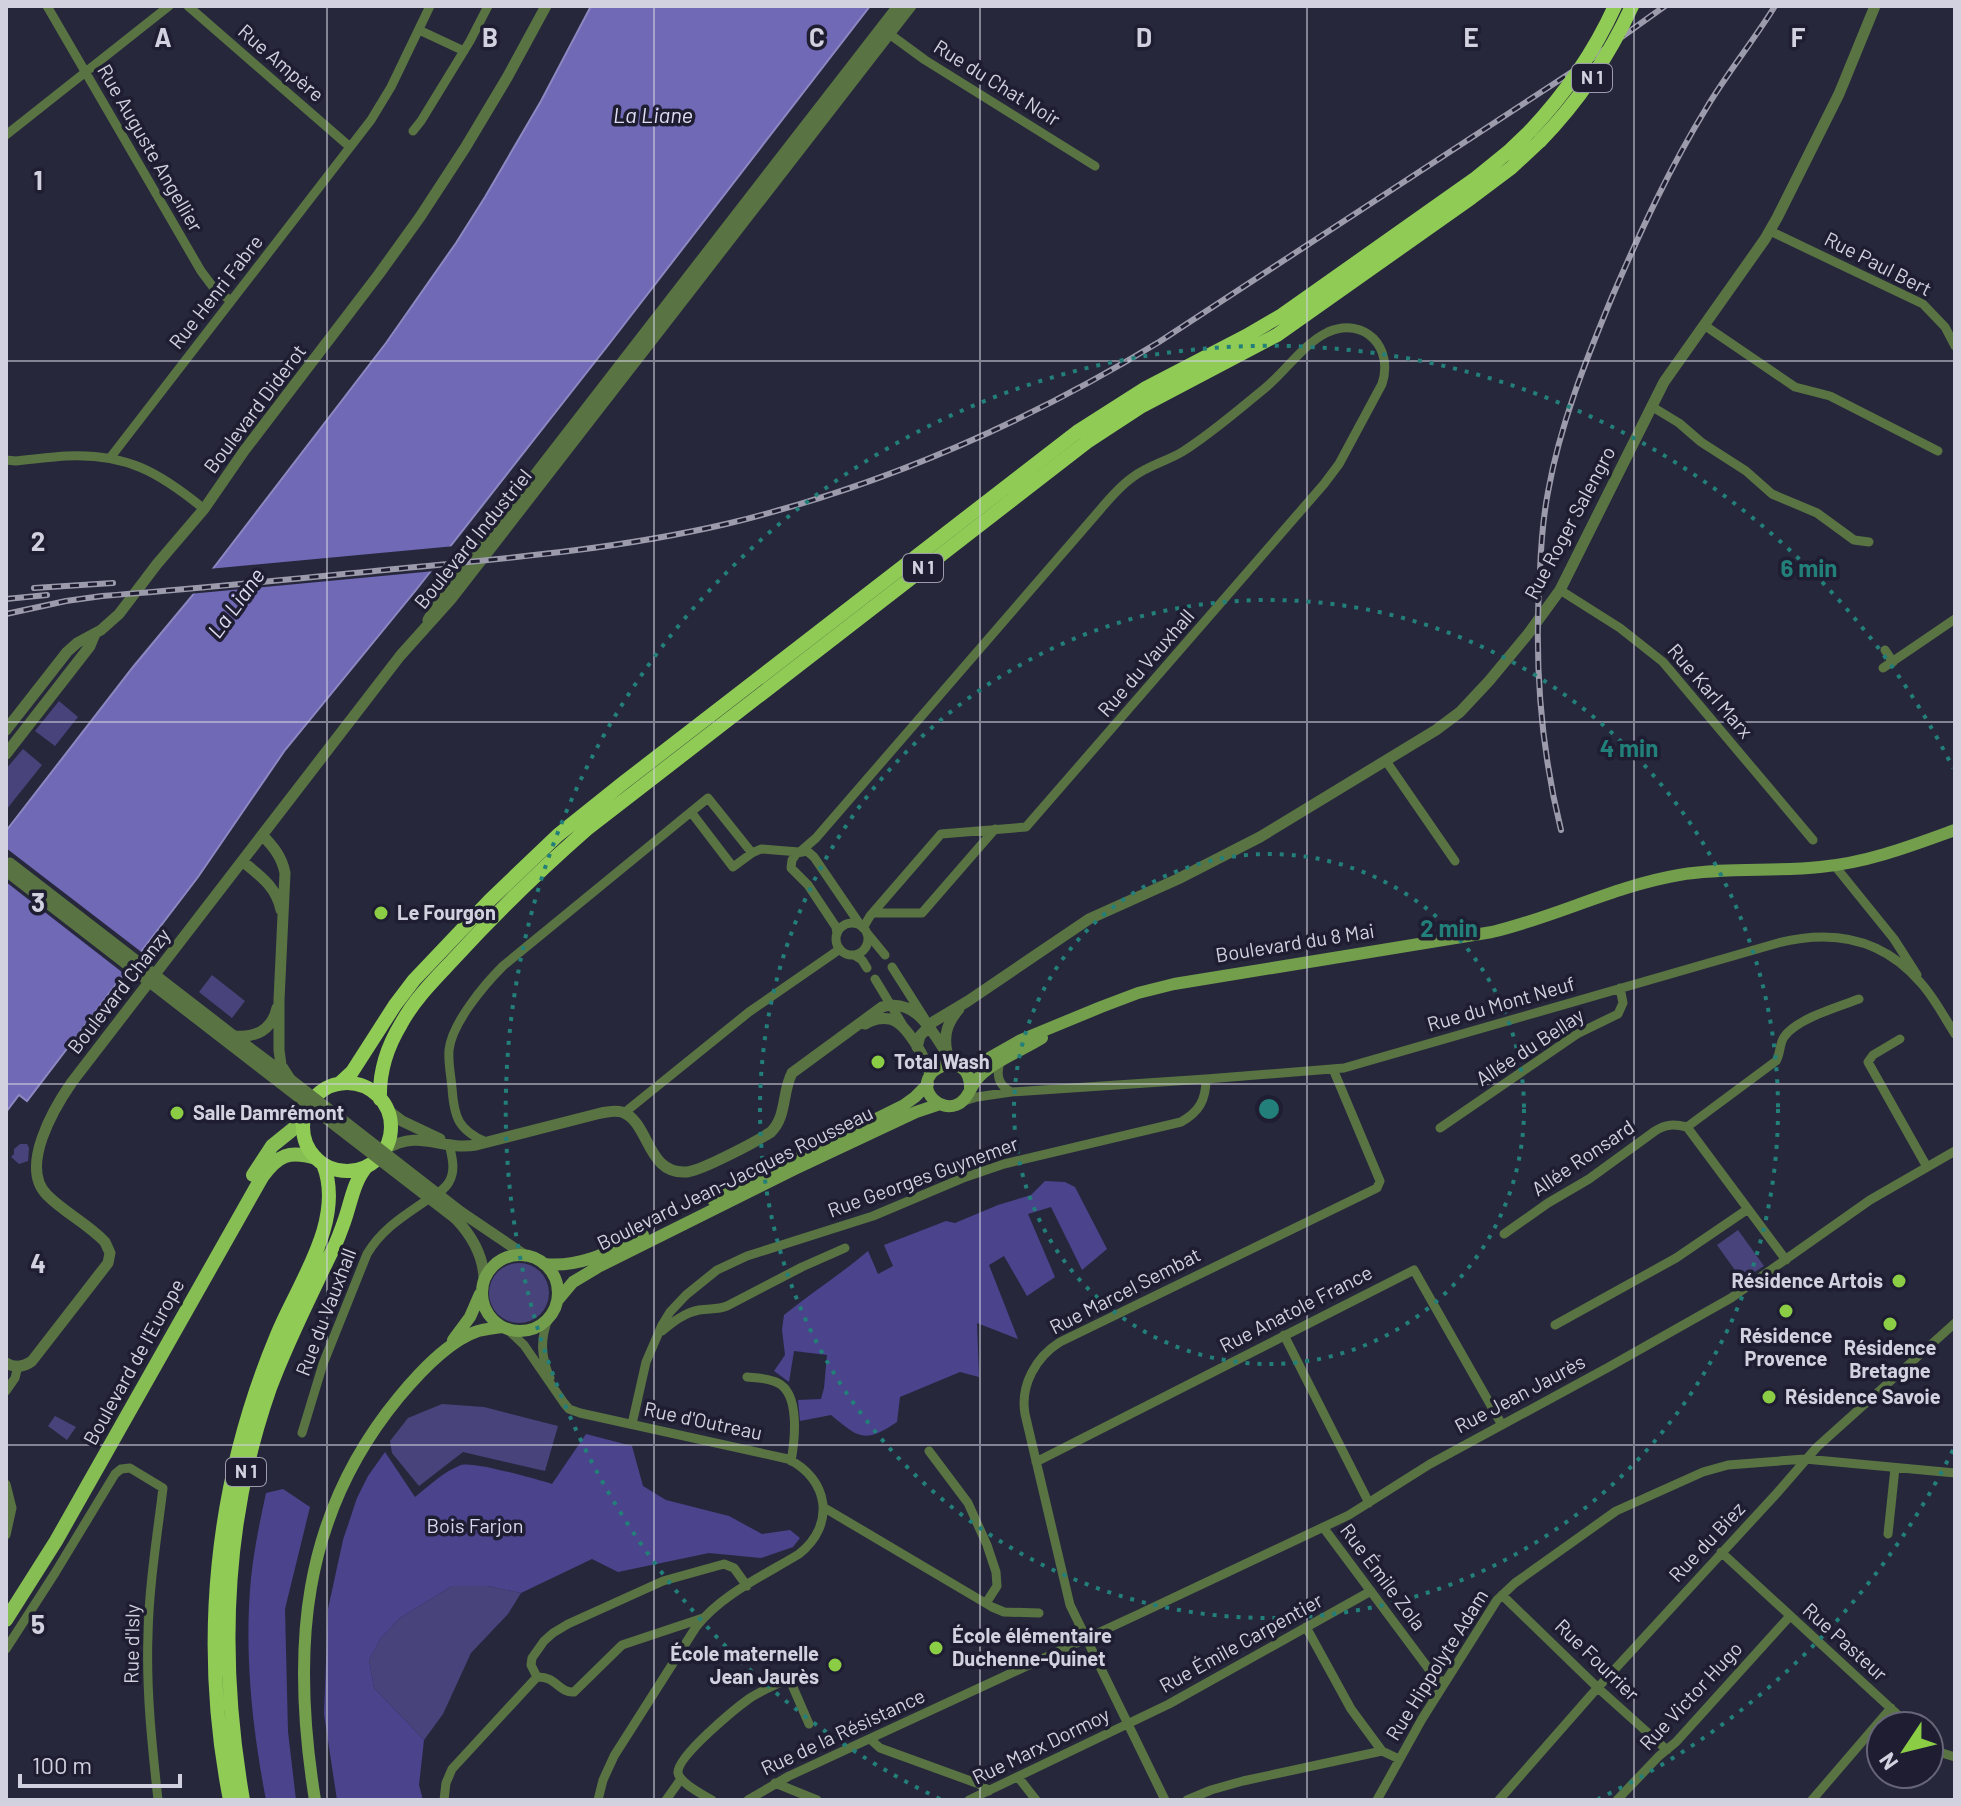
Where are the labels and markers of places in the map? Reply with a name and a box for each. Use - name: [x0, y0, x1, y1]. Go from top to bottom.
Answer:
- place label: Le Fourgon: [397, 900, 496, 924]
- marker: Le Fourgon: [372, 904, 390, 922]
- place label: Total Wash: [894, 1049, 990, 1073]
- marker: Total Wash: [869, 1053, 887, 1071]
- centre of rings: [1255, 1095, 1283, 1123]
- place label: Salle Damrémont: [193, 1100, 344, 1124]
- marker: Salle Damrémont: [168, 1104, 186, 1122]
- place label: Résidence Artois: [1731, 1268, 1883, 1292]
- marker: Résidence Artois: [1890, 1272, 1908, 1290]
- marker: Résidence Provence: [1777, 1302, 1795, 1320]
- marker: Résidence Bretagne: [1881, 1315, 1899, 1333]
- place label: Résidence Provence: [1740, 1323, 1832, 1370]
- place label: Résidence Bretagne: [1844, 1335, 1936, 1382]
- place label: Résidence Savoie: [1785, 1384, 1941, 1408]
- marker: Résidence Savoie: [1760, 1388, 1778, 1406]
- place label: École élémentaire Duchenne-Quinet: [952, 1623, 1112, 1670]
- marker: École élémentaire Duchenne-Quinet: [927, 1639, 945, 1657]
- place label: École maternelle Jean Jaurès: [670, 1641, 819, 1688]
- marker: École maternelle Jean Jaurès: [826, 1656, 844, 1674]

